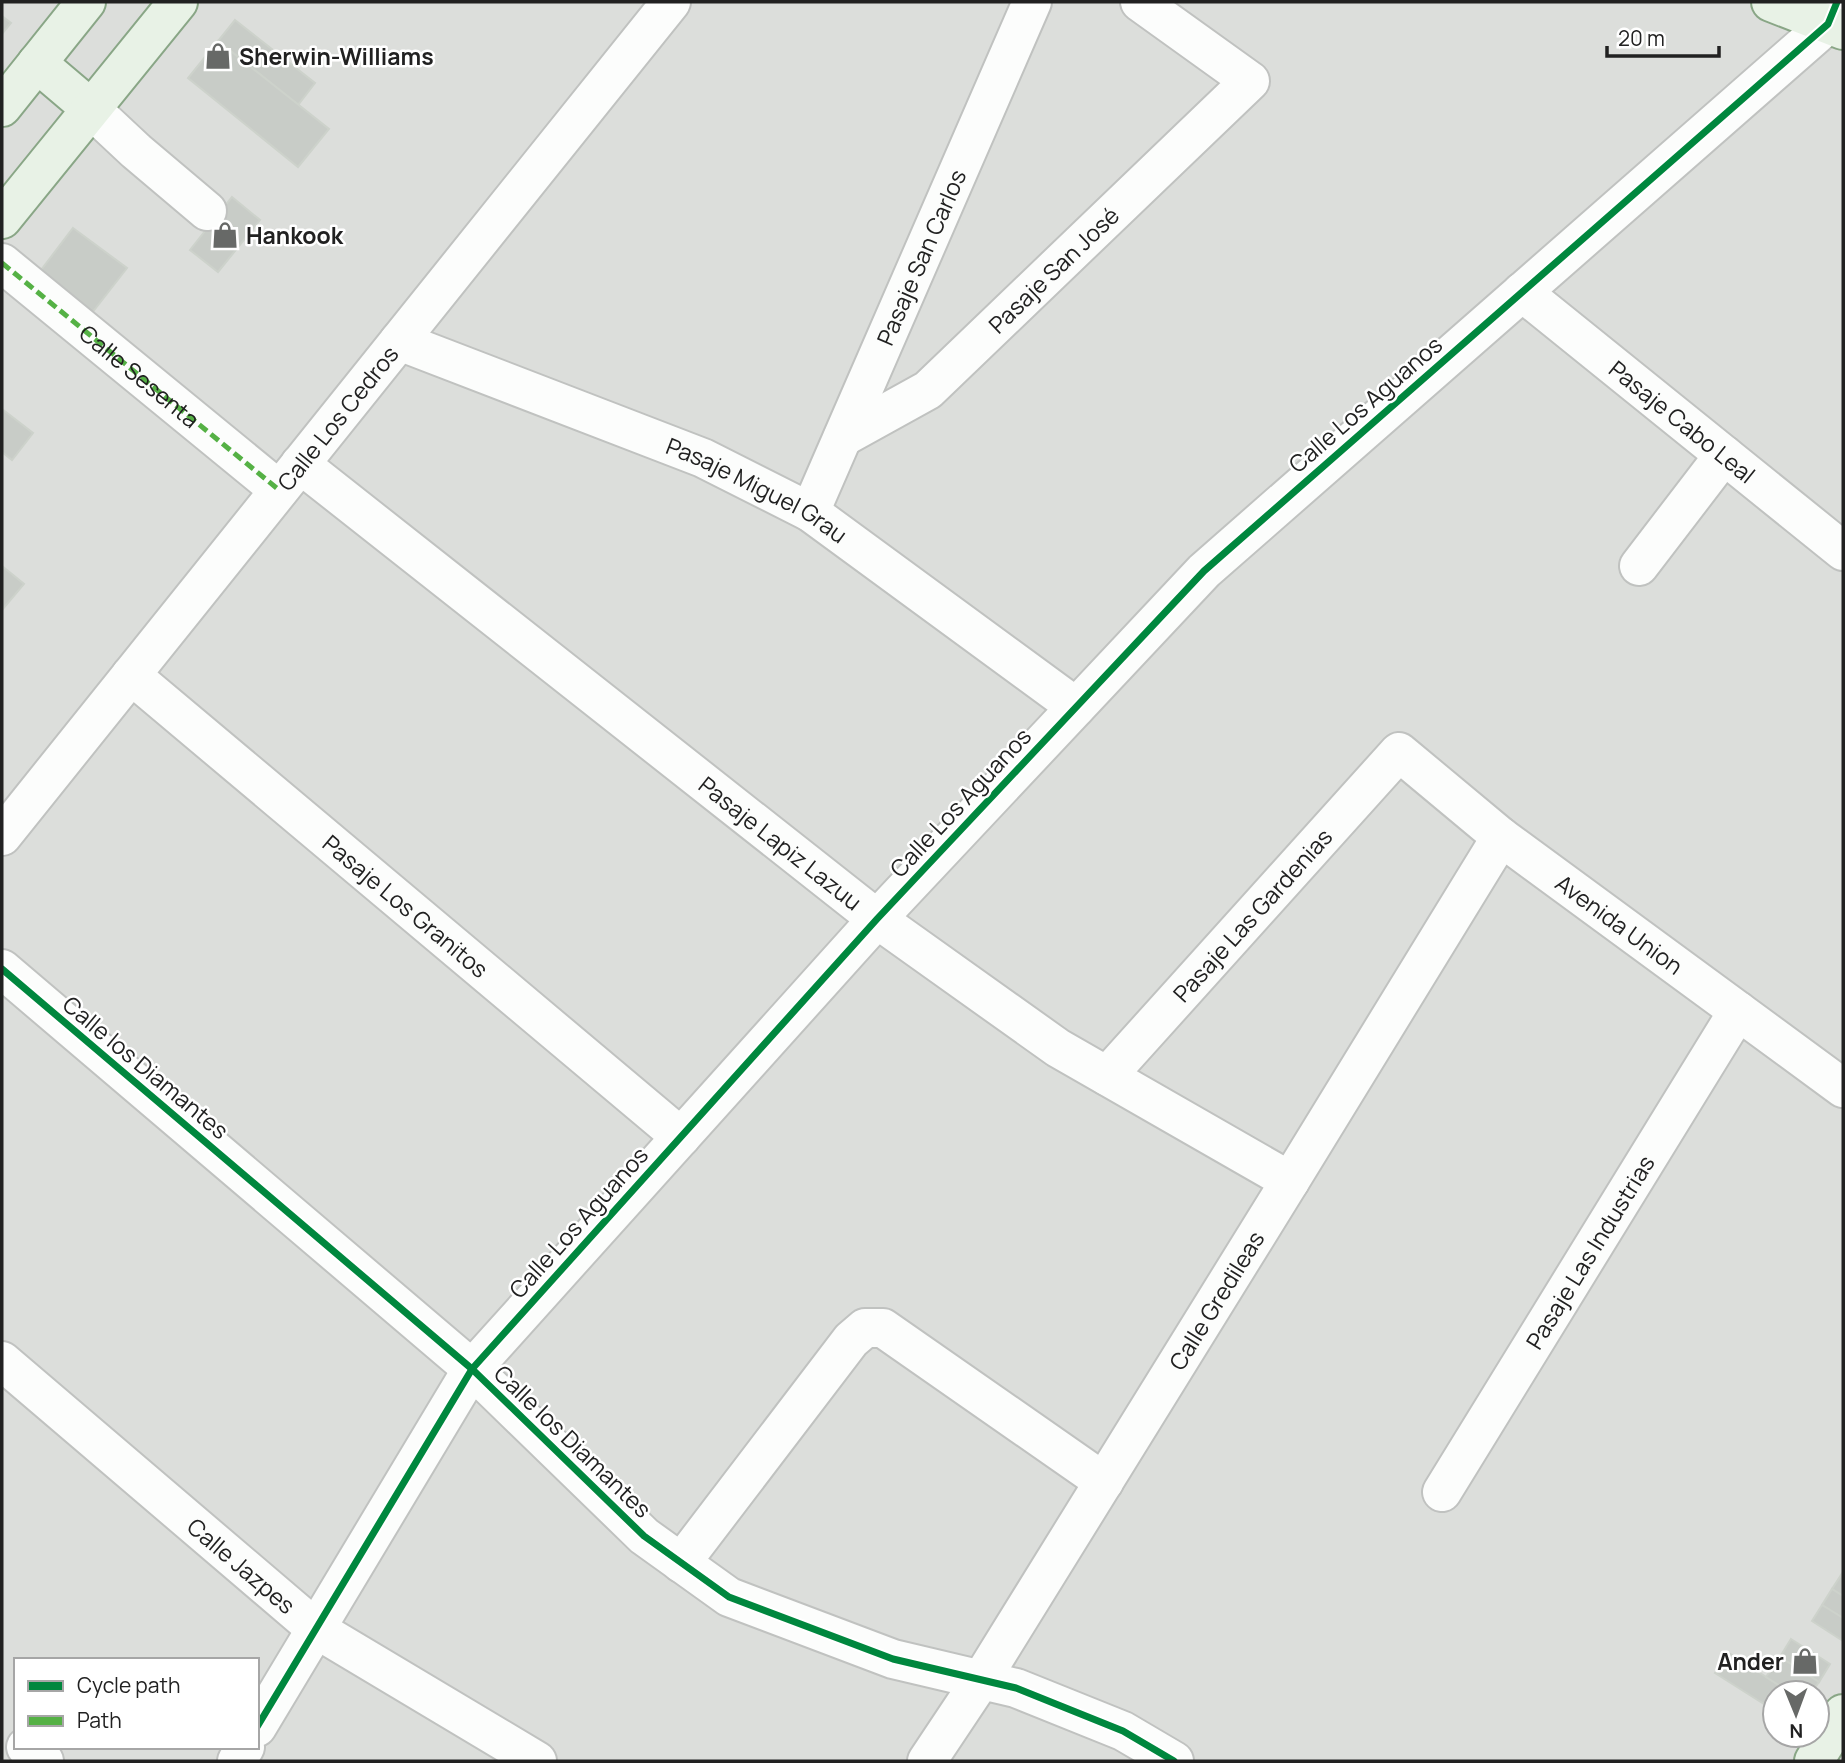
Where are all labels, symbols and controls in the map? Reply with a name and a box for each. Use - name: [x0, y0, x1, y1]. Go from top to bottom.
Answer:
- scale bar: [1607, 14, 1719, 58]
- text: 20 m: [1618, 24, 1665, 52]
- place label: Sherwin-Williams: [239, 40, 434, 72]
- shop icon: Sherwin-Williams: [203, 41, 233, 71]
- street label: Pasaje San Carlos: [869, 164, 973, 350]
- street label: Pasaje San José: [981, 199, 1126, 340]
- place label: Hankook: [246, 219, 344, 251]
- shop icon: Hankook: [210, 220, 240, 250]
- street label: Calle Sesenta: [73, 317, 206, 435]
- street label: Calle Los Aguanos: [1281, 328, 1449, 480]
- street label: Calle Los Cedros: [269, 339, 405, 497]
- street label: Pasaje Cabo Leal: [1603, 353, 1762, 490]
- street label: Pasaje Miguel Grau: [662, 429, 854, 550]
- street label: Calle Los Aguanos: [882, 720, 1038, 884]
- street label: Pasaje Lapiz Lazuu: [692, 769, 869, 917]
- street label: Pasaje Las Gardenias: [1165, 821, 1339, 1009]
- street label: Pasaje Los Granitos: [316, 827, 495, 985]
- street label: Avenida Union: [1549, 867, 1690, 981]
- street label: Calle los Diamantes: [56, 988, 236, 1146]
- street label: Calle Los Aguanos: [501, 1139, 655, 1305]
- street label: Pasaje Las Industrias: [1518, 1149, 1662, 1355]
- street label: Calle Gredileas: [1161, 1225, 1271, 1376]
- street label: Calle los Diamantes: [487, 1357, 659, 1525]
- street label: Calle Jazpes: [181, 1510, 303, 1621]
- place label: Ander: [1717, 1645, 1784, 1677]
- shop icon: Ander: [1790, 1646, 1820, 1676]
- legend: [14, 1658, 259, 1749]
- text: Cycle path: [77, 1671, 180, 1699]
- north arrow: [1761, 1679, 1831, 1749]
- text: Path: [77, 1706, 122, 1734]
- text: N: [1789, 1718, 1803, 1744]

